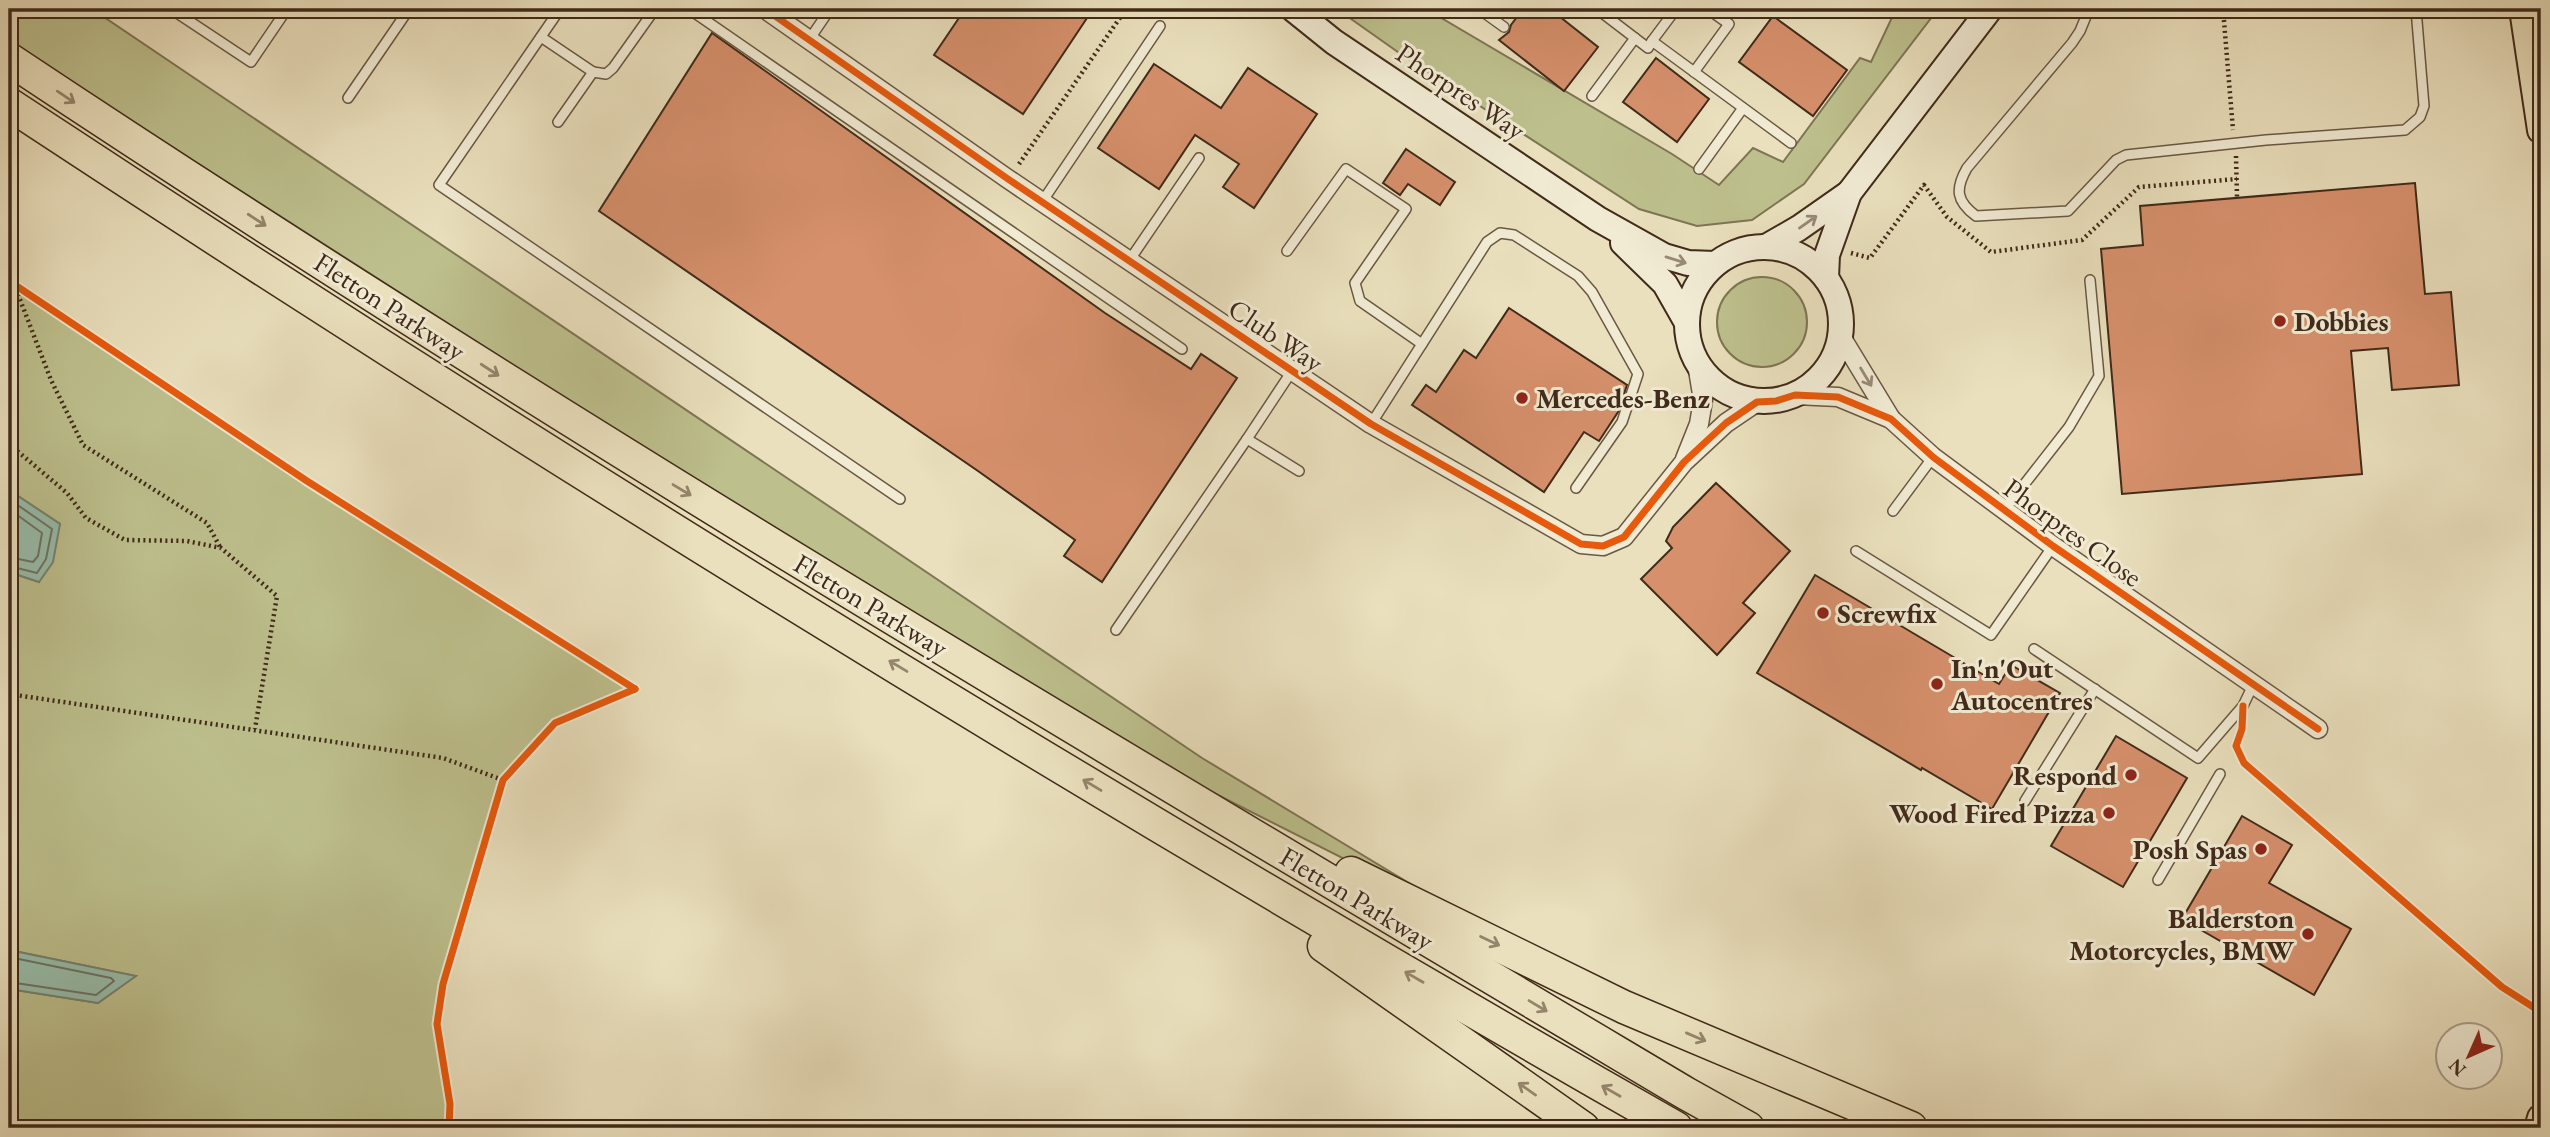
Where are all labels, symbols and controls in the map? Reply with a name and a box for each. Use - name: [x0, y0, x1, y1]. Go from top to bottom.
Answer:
- street label: Phorpres Way: [1389, 35, 1533, 148]
- one-way arrow: [55, 90, 75, 104]
- one-way arrow: [247, 213, 266, 228]
- one-way arrow: [1798, 214, 1817, 229]
- street label: Fletton Parkway: [307, 244, 473, 369]
- one-way arrow: [1665, 254, 1687, 267]
- street label: Club Way: [1221, 290, 1331, 380]
- place label: Dobbies: [2294, 303, 2389, 339]
- marker: Dobbies: [2272, 313, 2288, 329]
- one-way arrow: [479, 363, 499, 377]
- one-way arrow: [1859, 367, 1873, 387]
- place label: Mercedes-Benz: [1536, 380, 1710, 416]
- marker: Mercedes-Benz: [1514, 390, 1530, 406]
- street label: Phorpres Close: [1996, 470, 2150, 594]
- one-way arrow: [672, 484, 692, 498]
- street label: Fletton Parkway: [787, 545, 955, 665]
- place label: Screwfix: [1837, 595, 1937, 631]
- marker: Screwfix: [1815, 605, 1831, 621]
- place label: In'n'Out Autocentres: [1950, 650, 2093, 718]
- one-way arrow: [889, 659, 908, 674]
- marker: In'n'Out Autocentres: [1929, 676, 1945, 692]
- place label: Respond: [2013, 757, 2118, 793]
- marker: Respond: [2123, 767, 2139, 783]
- one-way arrow: [1083, 778, 1102, 793]
- place label: Wood Fired Pizza: [1889, 795, 2096, 831]
- marker: Wood Fired Pizza: [2101, 805, 2117, 821]
- place label: Posh Spas: [2133, 831, 2247, 867]
- street label: Fletton Parkway: [1273, 838, 1441, 958]
- marker: Posh Spas: [2253, 841, 2269, 857]
- place label: Balderston Motorcycles, BMW: [2069, 900, 2294, 968]
- marker: Balderston Motorcycles, BMW: [2300, 926, 2316, 942]
- one-way arrow: [1479, 935, 1500, 948]
- one-way arrow: [1404, 970, 1424, 984]
- one-way arrow: [1528, 999, 1548, 1013]
- north arrow: [2434, 1021, 2504, 1092]
- one-way arrow: [1684, 1031, 1706, 1044]
- text: N: [2443, 1053, 2472, 1082]
- one-way arrow: [1518, 1082, 1537, 1096]
- one-way arrow: [1601, 1083, 1621, 1097]

